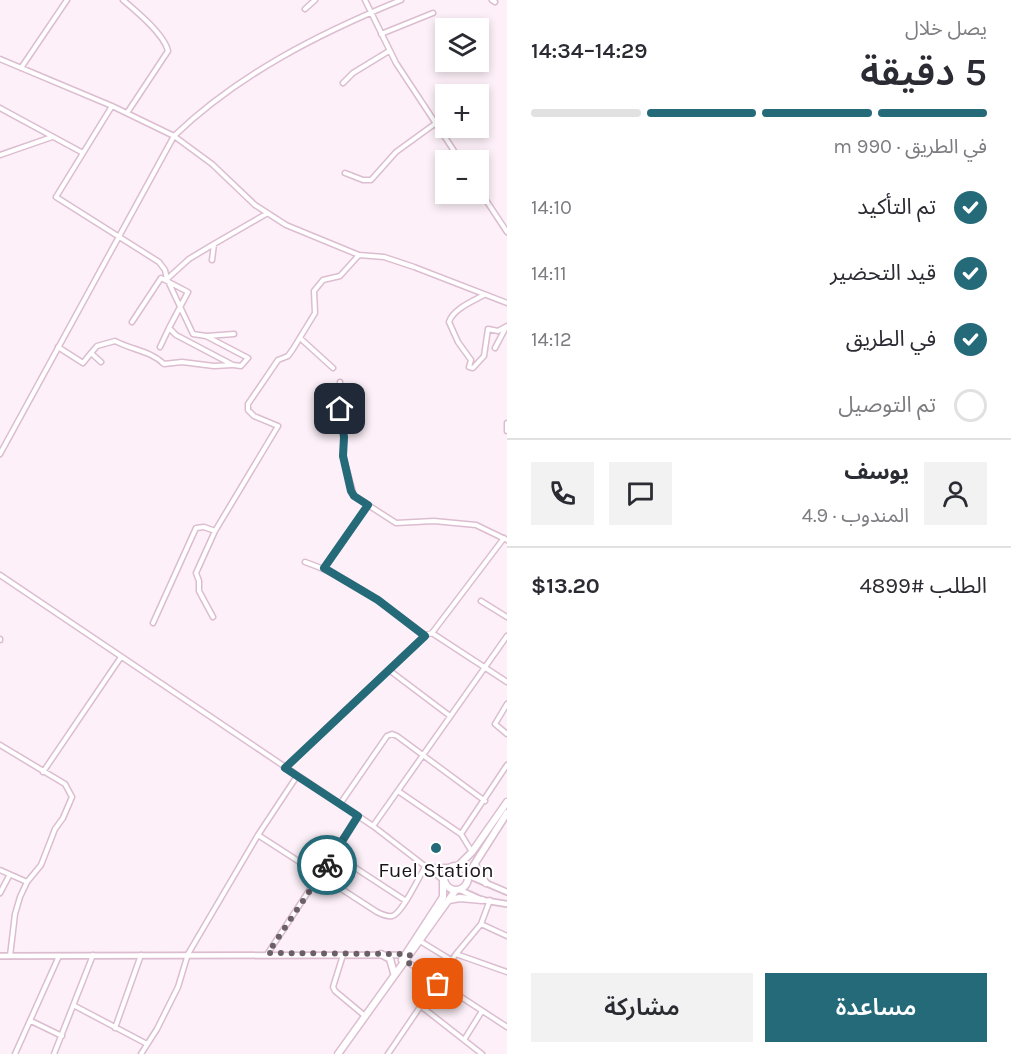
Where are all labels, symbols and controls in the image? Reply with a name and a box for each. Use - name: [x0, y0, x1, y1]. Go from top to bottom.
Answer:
- text: يصل خلال: [905, 17, 987, 40]
- map controls: [435, 18, 489, 204]
- button: layers: [435, 18, 489, 72]
- text: 14:29–14:34: [531, 38, 648, 64]
- text: 5 دقيقة: [860, 49, 987, 95]
- button: +: [435, 84, 489, 138]
- text: في الطريق · 990 m: [833, 135, 987, 158]
- button: −: [435, 150, 489, 204]
- icon: check: [954, 191, 987, 224]
- text: تم التأكيد: [857, 194, 936, 220]
- text: 14:10: [531, 196, 572, 219]
- icon: check: [954, 257, 987, 290]
- text: قيد التحضير: [830, 260, 936, 286]
- text: 14:11: [531, 262, 567, 285]
- icon: check: [954, 323, 987, 356]
- text: في الطريق: [846, 326, 936, 352]
- text: 14:12: [531, 328, 572, 351]
- pin: [314, 383, 365, 434]
- icon: home: [323, 392, 356, 425]
- text: تم التوصيل: [838, 392, 936, 418]
- text: يوسف: [844, 459, 909, 485]
- button: phone: [531, 462, 594, 525]
- button: chat: [609, 462, 672, 525]
- button: person: [924, 462, 987, 525]
- text: المندوب · 4.9: [802, 504, 909, 527]
- text: $13.20: [531, 573, 600, 599]
- text: الطلب #4899: [859, 573, 987, 599]
- courier: [297, 835, 357, 895]
- marker: Fuel Station: [429, 841, 443, 855]
- icon: bike: [311, 849, 344, 882]
- place label: Fuel Station: [378, 858, 494, 882]
- pin: [412, 958, 463, 1009]
- icon: bag: [421, 967, 454, 1000]
- button: مشاركة: [531, 973, 753, 1042]
- button: مساعدة: [765, 973, 987, 1042]

